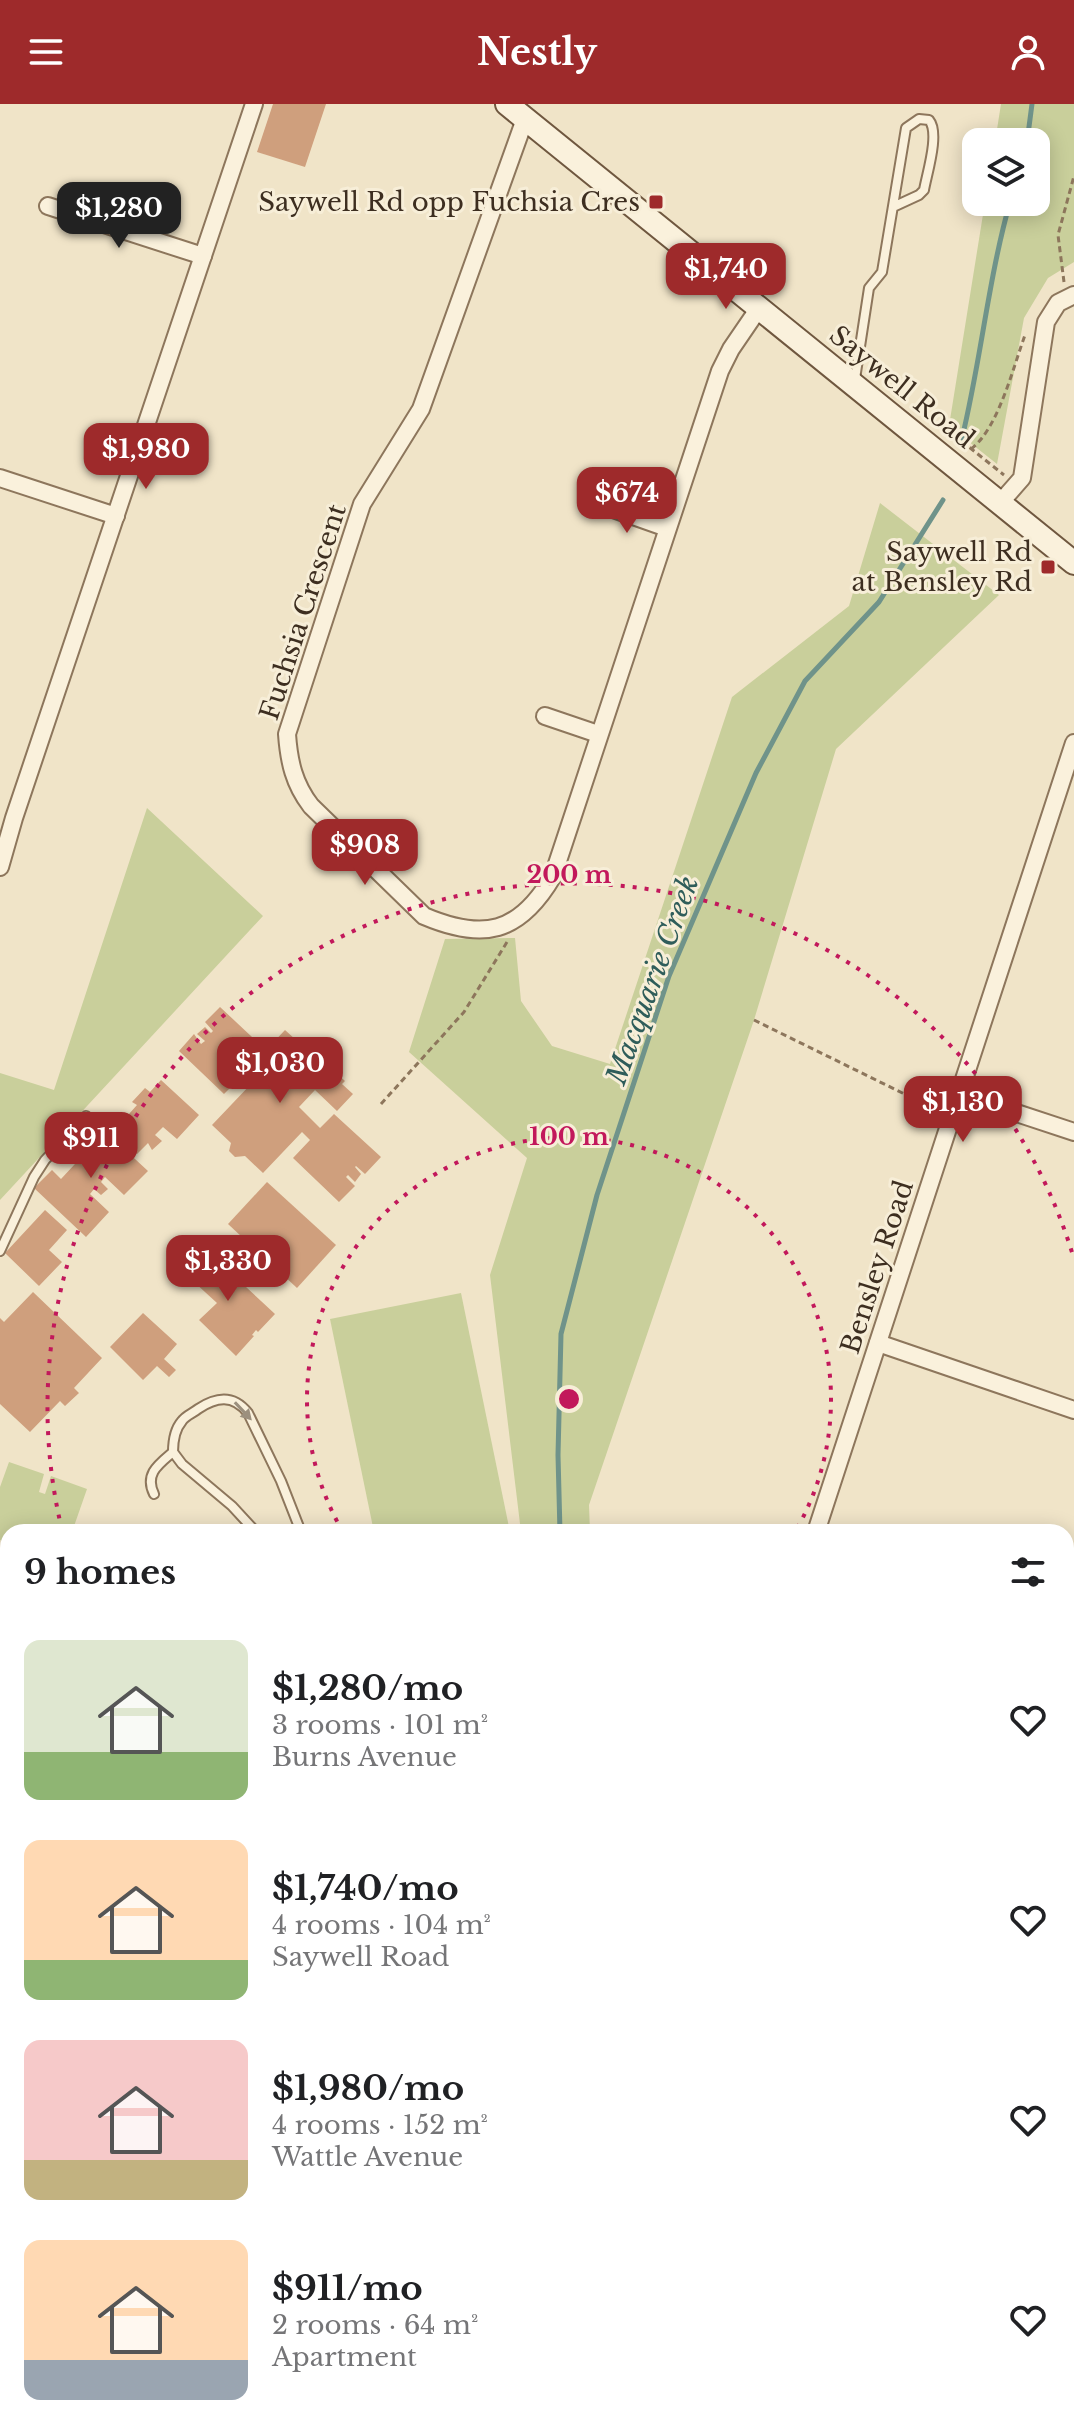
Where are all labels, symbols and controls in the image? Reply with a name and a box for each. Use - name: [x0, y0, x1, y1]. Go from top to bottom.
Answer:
- icon: menu: [24, 30, 68, 74]
- text: Nestly: [477, 30, 597, 75]
- icon: person: [1006, 30, 1050, 74]
- map controls: [962, 128, 1050, 216]
- button: layers: [962, 128, 1050, 216]
- pin: $1,280: [54, 182, 184, 250]
- place label: Saywell Rd opp Fuchsia Cres: [258, 186, 640, 218]
- text: $1,280: [75, 192, 163, 224]
- marker: Saywell Rd opp Fuchsia Cres: [647, 193, 665, 211]
- pin: $1,740: [661, 243, 791, 311]
- text: $1,740: [684, 253, 768, 285]
- street label: Saywell Road: [823, 319, 981, 455]
- pin: $1,980: [81, 423, 211, 491]
- text: $1,980: [102, 433, 190, 465]
- pin: $674: [580, 467, 674, 535]
- text: $674: [595, 477, 659, 509]
- street label: Fuchsia Crescent: [253, 500, 353, 724]
- place label: Saywell Rd at Bensley Rd: [852, 536, 1032, 598]
- marker: Saywell Rd at Bensley Rd: [1039, 558, 1057, 576]
- pin: $908: [318, 819, 412, 887]
- text: $908: [330, 829, 400, 861]
- text: 200 m: [527, 860, 612, 889]
- water label: Macquarie Creek: [598, 871, 706, 1090]
- pin: $1,030: [215, 1037, 345, 1105]
- text: $1,030: [235, 1047, 325, 1079]
- pin: $1,130: [898, 1076, 1028, 1144]
- text: $1,130: [922, 1086, 1004, 1118]
- pin: $911: [44, 1112, 138, 1180]
- text: $911: [63, 1122, 119, 1154]
- text: 100 m: [529, 1122, 609, 1151]
- street label: Bensley Road: [834, 1176, 920, 1358]
- pin: $1,330: [163, 1235, 293, 1303]
- text: $1,330: [184, 1245, 272, 1277]
- centre of rings: [555, 1385, 583, 1413]
- one-way arrow: [234, 1401, 252, 1421]
- icon: filters: [1006, 1550, 1050, 1594]
- text: 9 homes: [24, 1551, 176, 1593]
- text: $1,280/mo: [272, 1667, 463, 1709]
- icon: home: [88, 1672, 184, 1768]
- icon: heart: [1006, 1698, 1050, 1742]
- text: 3 rooms · 101 m²: [272, 1709, 488, 1741]
- text: Burns Avenue: [272, 1741, 457, 1773]
- text: $1,740/mo: [272, 1867, 459, 1909]
- icon: home: [88, 1872, 184, 1968]
- icon: heart: [1006, 1898, 1050, 1942]
- text: 4 rooms · 104 m²: [272, 1909, 491, 1941]
- text: Saywell Road: [272, 1941, 449, 1973]
- text: $1,980/mo: [272, 2067, 464, 2109]
- icon: home: [88, 2072, 184, 2168]
- icon: heart: [1006, 2098, 1050, 2142]
- text: 4 rooms · 152 m²: [272, 2109, 488, 2141]
- text: Wattle Avenue: [272, 2141, 463, 2173]
- text: $911/mo: [272, 2267, 423, 2309]
- icon: home: [88, 2272, 184, 2368]
- icon: heart: [1006, 2298, 1050, 2342]
- text: 2 rooms · 64 m²: [272, 2309, 478, 2341]
- text: Apartment: [272, 2341, 417, 2373]

